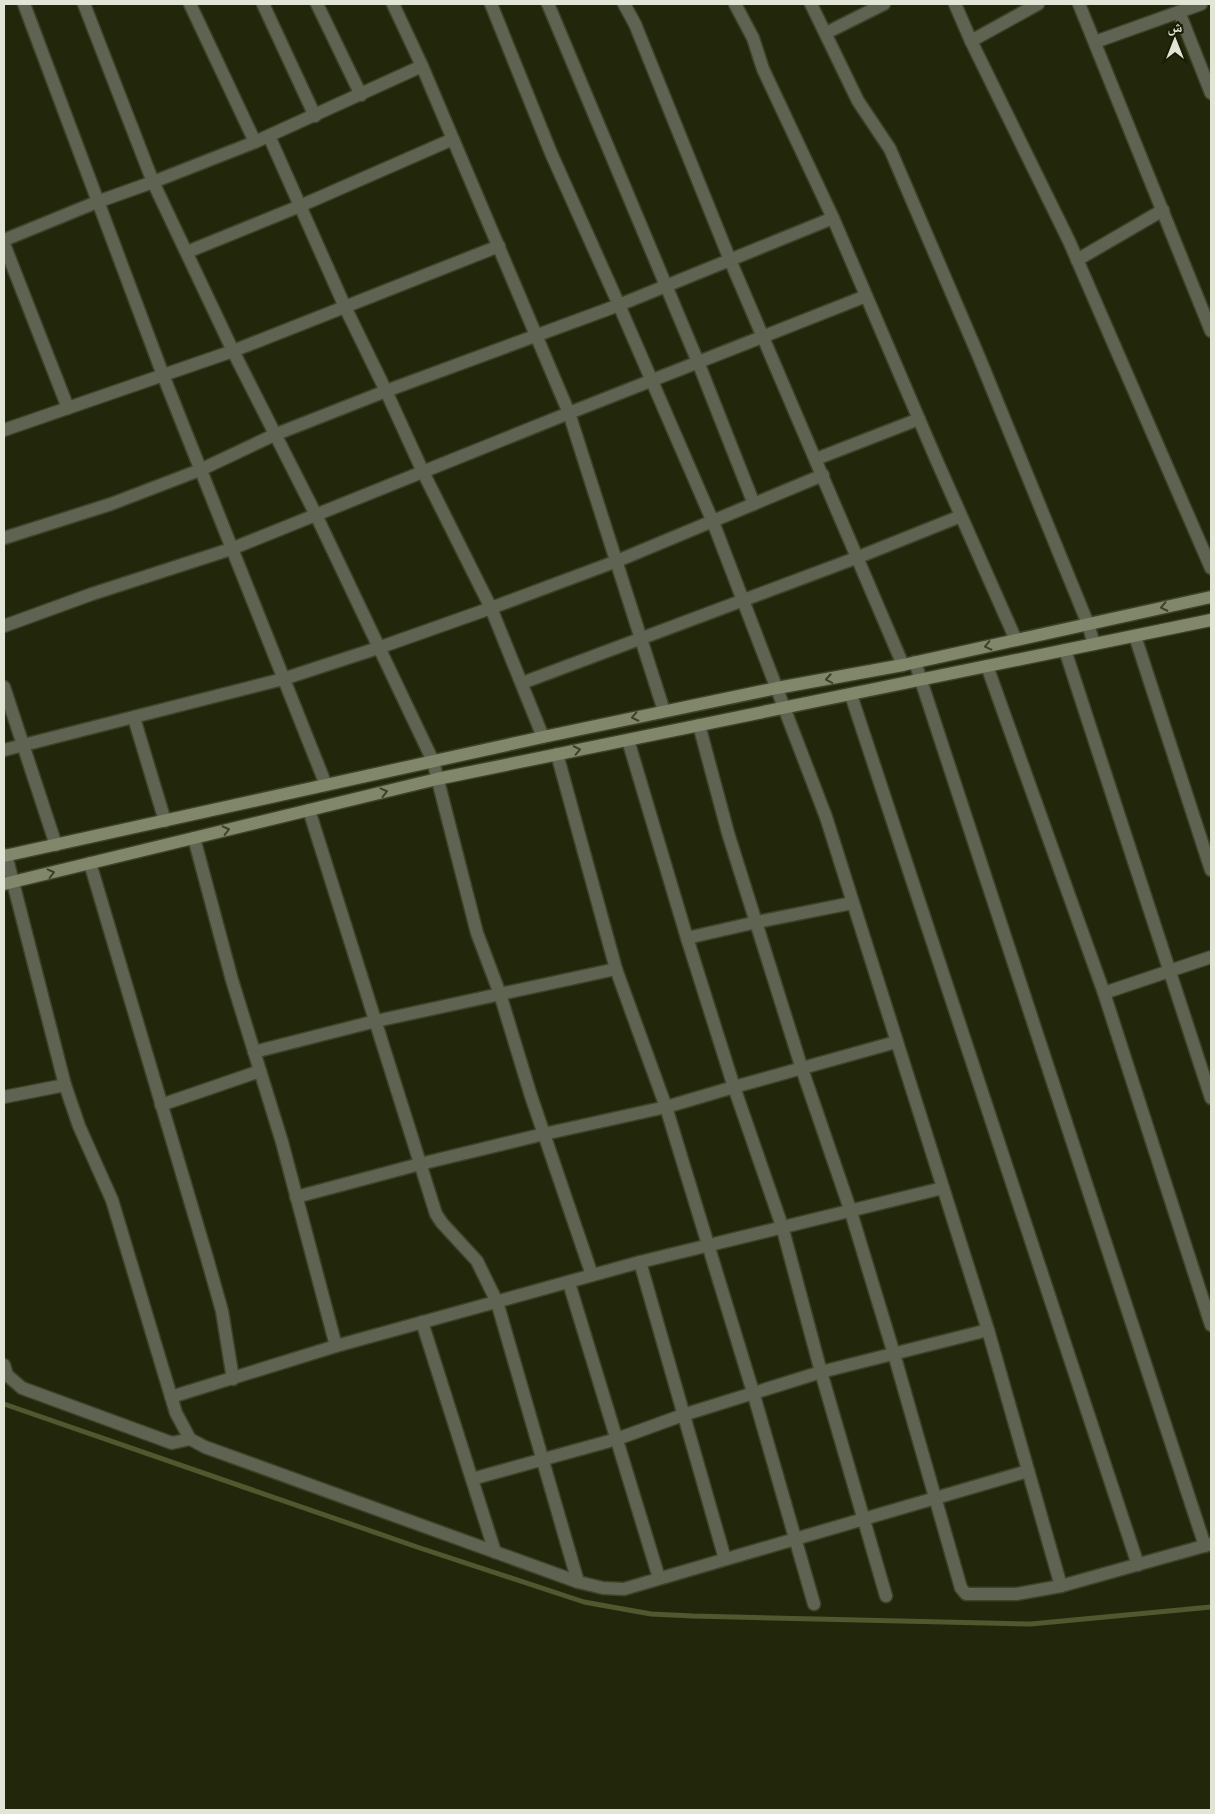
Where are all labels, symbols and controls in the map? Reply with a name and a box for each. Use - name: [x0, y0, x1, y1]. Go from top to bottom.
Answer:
- north arrow: [1150, 15, 1200, 65]
- text: ش: [1168, 21, 1183, 36]
- one-way arrow: [1159, 601, 1168, 612]
- one-way arrow: [983, 640, 992, 651]
- one-way arrow: [824, 673, 833, 683]
- one-way arrow: [631, 712, 640, 722]
- one-way arrow: [573, 745, 581, 756]
- one-way arrow: [380, 787, 389, 798]
- one-way arrow: [222, 825, 231, 836]
- one-way arrow: [47, 868, 55, 878]

